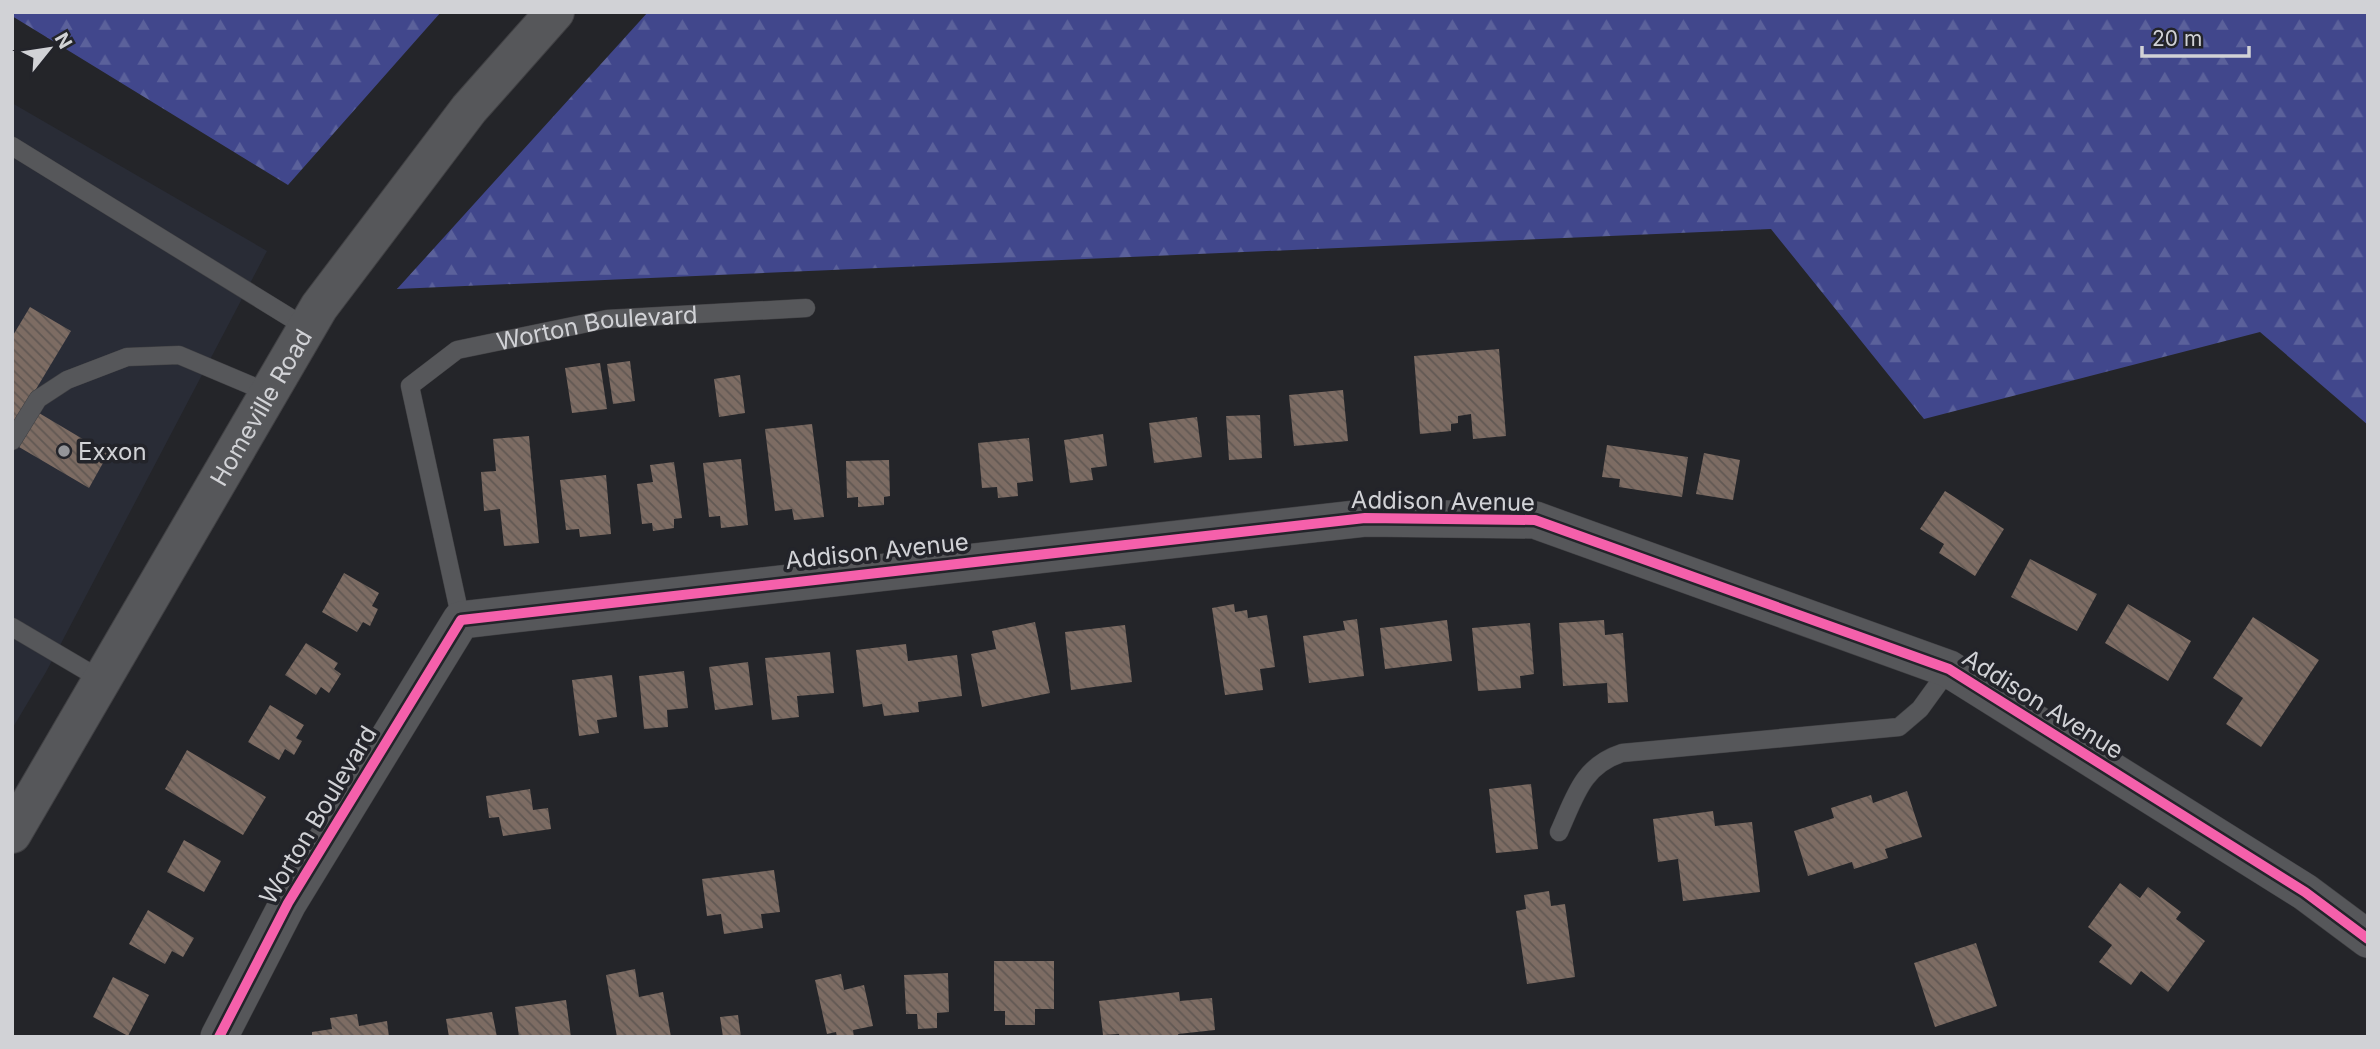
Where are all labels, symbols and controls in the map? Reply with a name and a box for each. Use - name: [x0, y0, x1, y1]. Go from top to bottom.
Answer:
- north arrow: [14, 14, 84, 84]
- scale bar: [2142, 14, 2249, 58]
- text: 20 m: [2152, 26, 2202, 51]
- text: N: [50, 29, 77, 53]
- street label: Worton Boulevard: [494, 300, 698, 356]
- street label: Homeville Road: [204, 324, 318, 491]
- place label: Exxon: [78, 437, 147, 466]
- marker: Exxon: [56, 443, 72, 459]
- street label: Addison Avenue: [1351, 485, 1535, 517]
- street label: Addison Avenue: [784, 527, 970, 575]
- street label: Addison Avenue: [1957, 643, 2129, 765]
- street label: Worton Boulevard: [253, 721, 383, 909]

